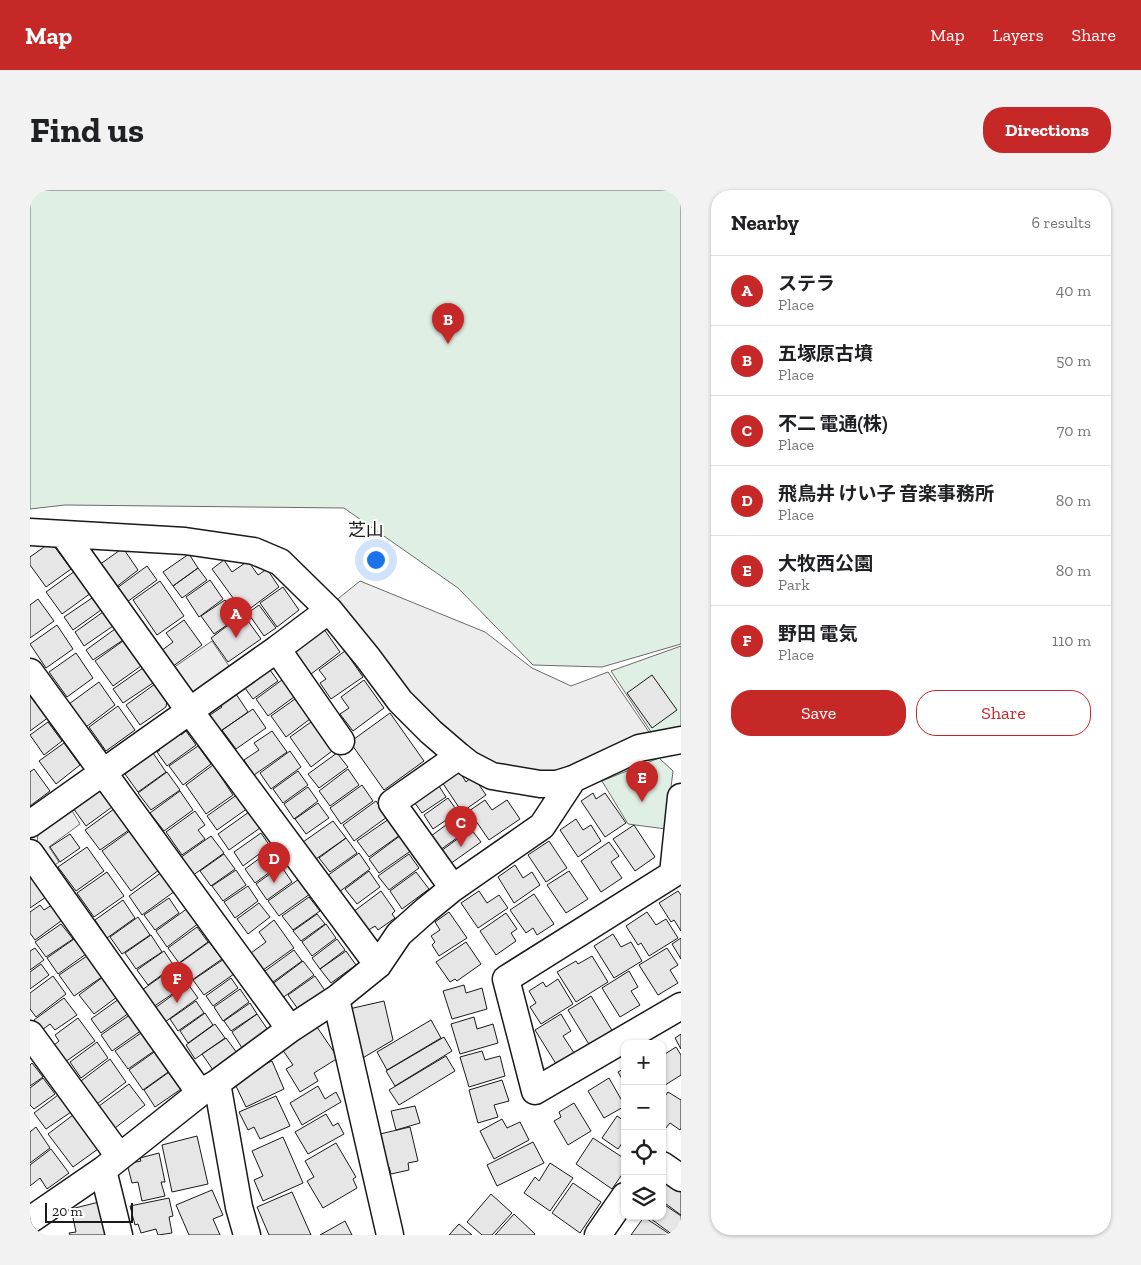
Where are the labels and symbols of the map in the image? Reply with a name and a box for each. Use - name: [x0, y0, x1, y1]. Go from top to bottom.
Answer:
- pin: B: [432, 303, 464, 344]
- district label: 芝山: [348, 519, 384, 541]
- your location: [363, 547, 389, 573]
- pin: A: [220, 597, 252, 638]
- pin: E: [626, 761, 658, 802]
- pin: C: [445, 806, 477, 847]
- pin: D: [258, 842, 290, 883]
- pin: F: [161, 962, 193, 1003]
- scale bar: [45, 1200, 132, 1223]

